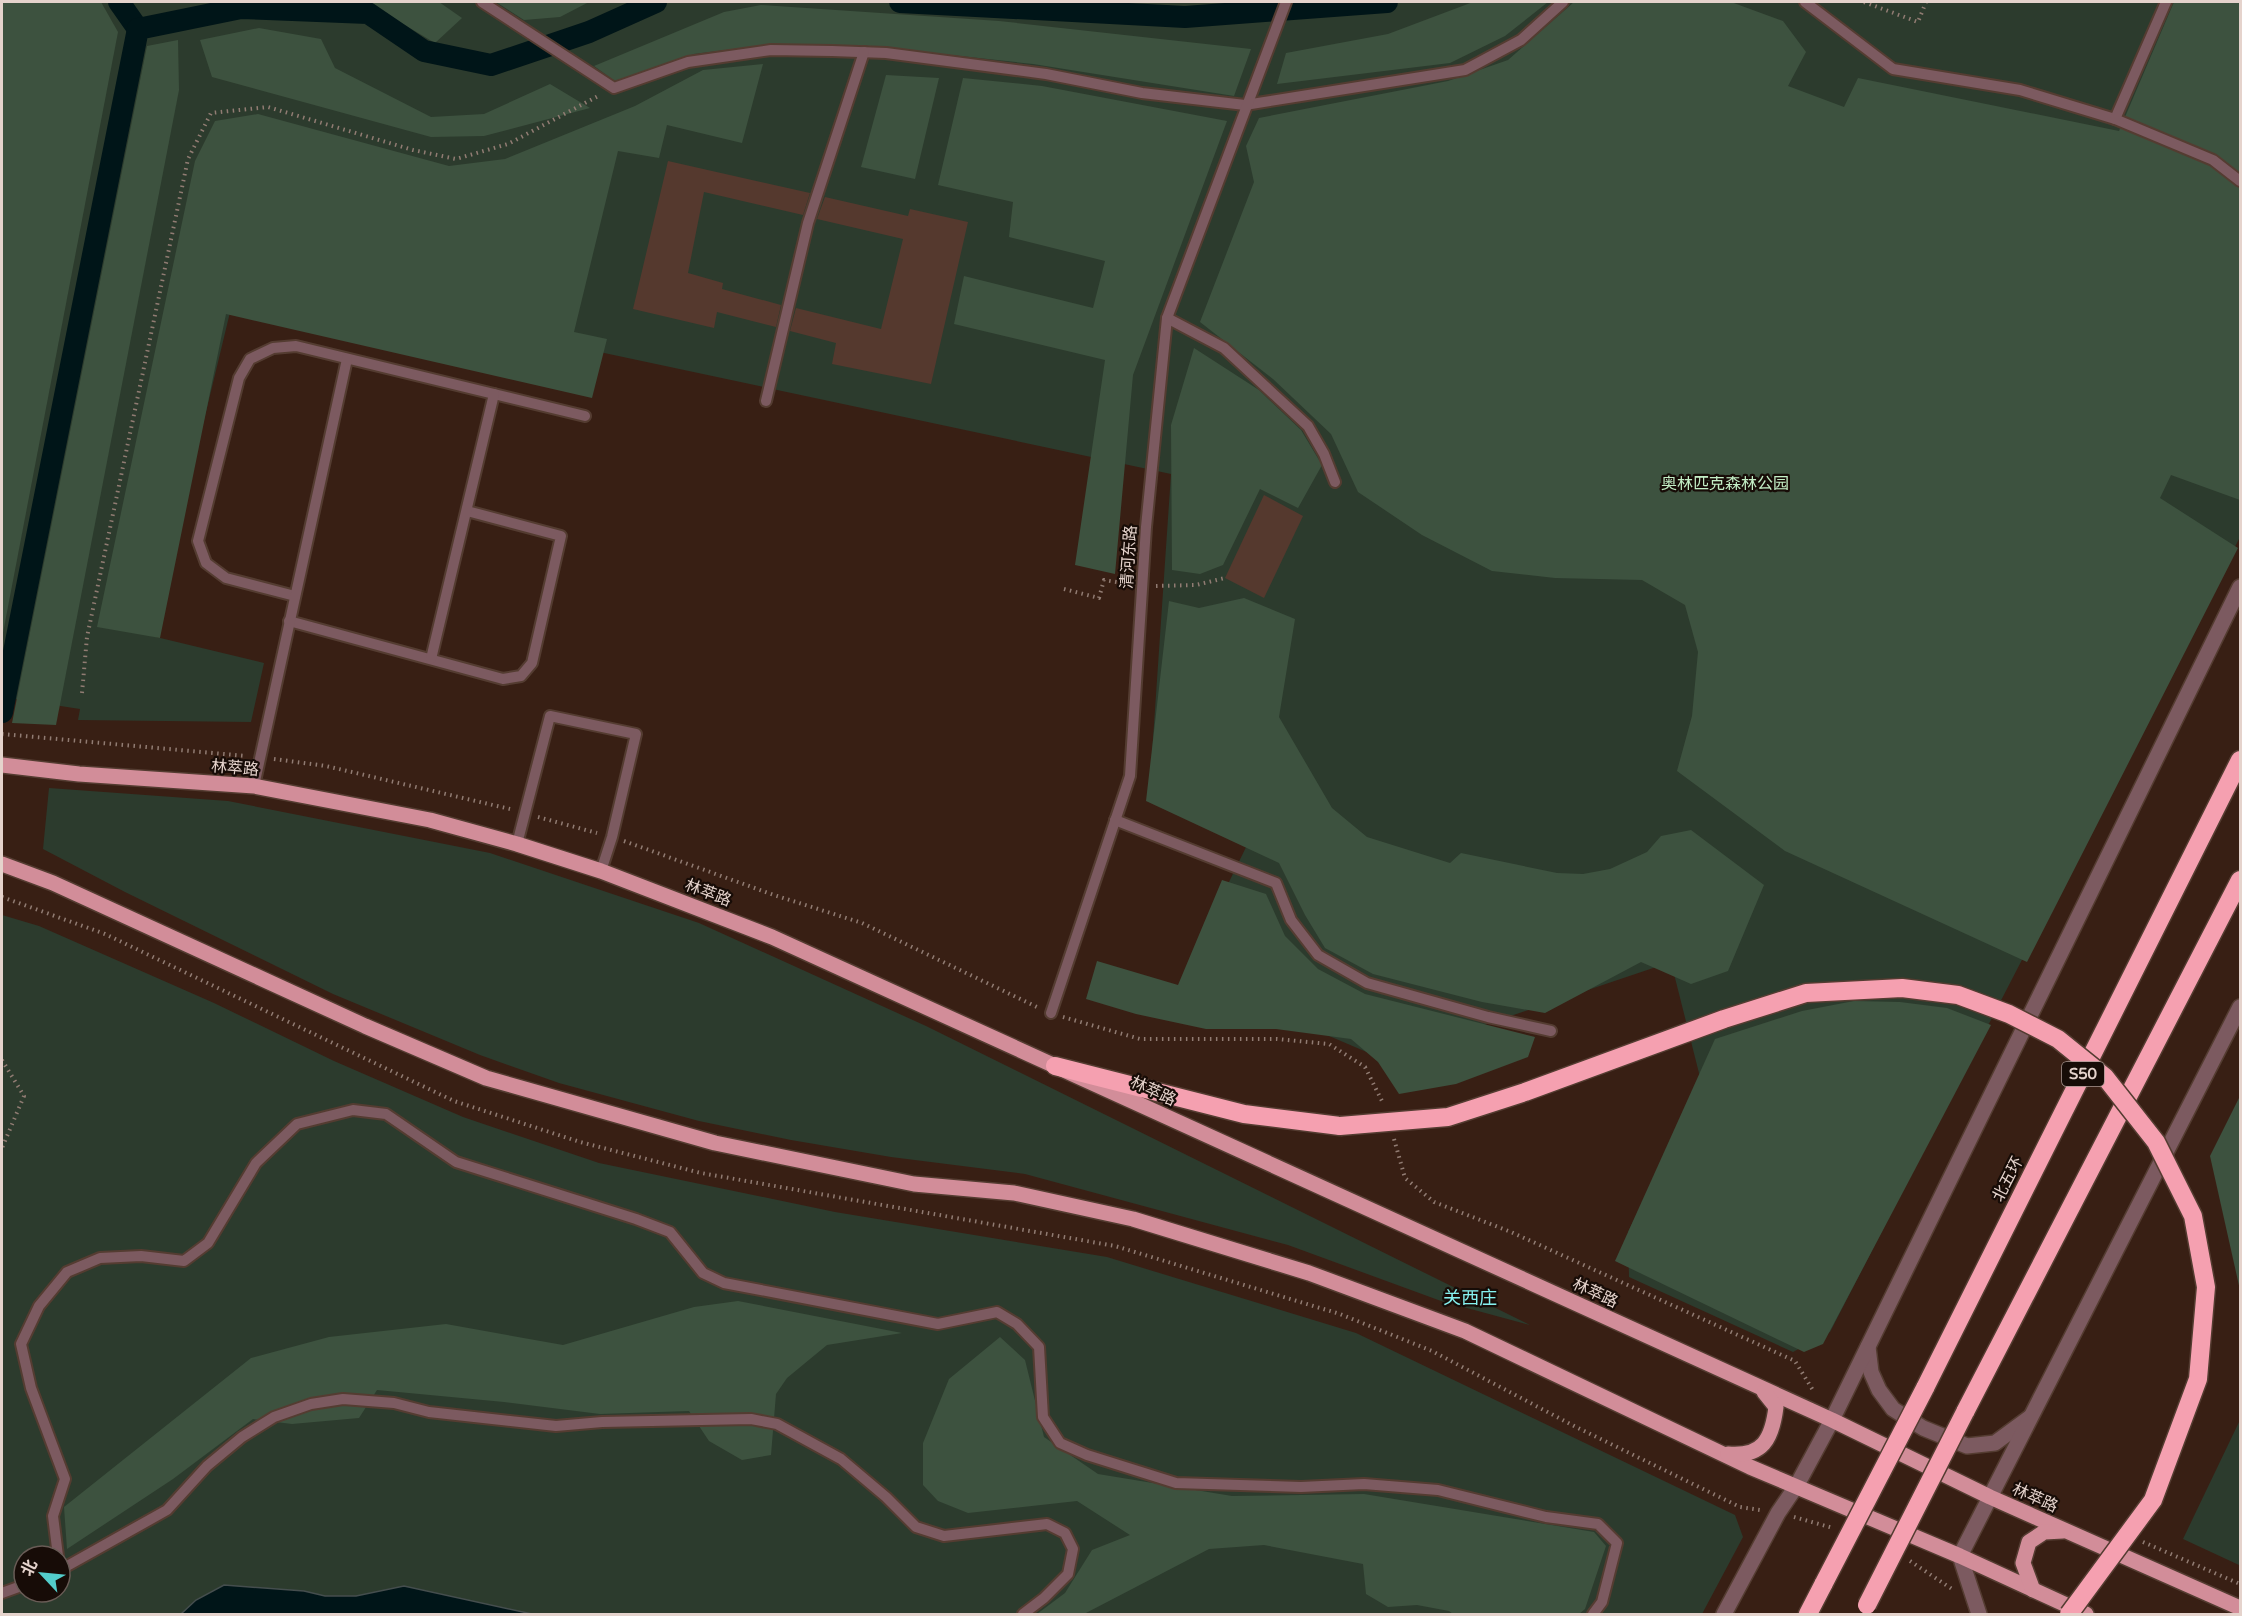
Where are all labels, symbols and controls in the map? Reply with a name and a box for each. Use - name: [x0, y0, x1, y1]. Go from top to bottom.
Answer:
- park label: 奥林匹克森林公园: [1661, 474, 1789, 494]
- street label: 清河东路: [1117, 524, 1141, 590]
- street label: 林萃路: [210, 756, 260, 780]
- street label: 林萃路: [682, 875, 734, 911]
- road number: S50: [2062, 1062, 2104, 1086]
- street label: 林萃路: [1127, 1072, 1179, 1110]
- street label: 北五环: [1988, 1153, 2028, 1205]
- street label: 林萃路: [1569, 1274, 1621, 1312]
- district label: 关西庄: [1443, 1287, 1497, 1309]
- street label: 林萃路: [2009, 1479, 2061, 1517]
- north arrow: [12, 1544, 72, 1604]
- text: 北: [17, 1556, 42, 1579]

